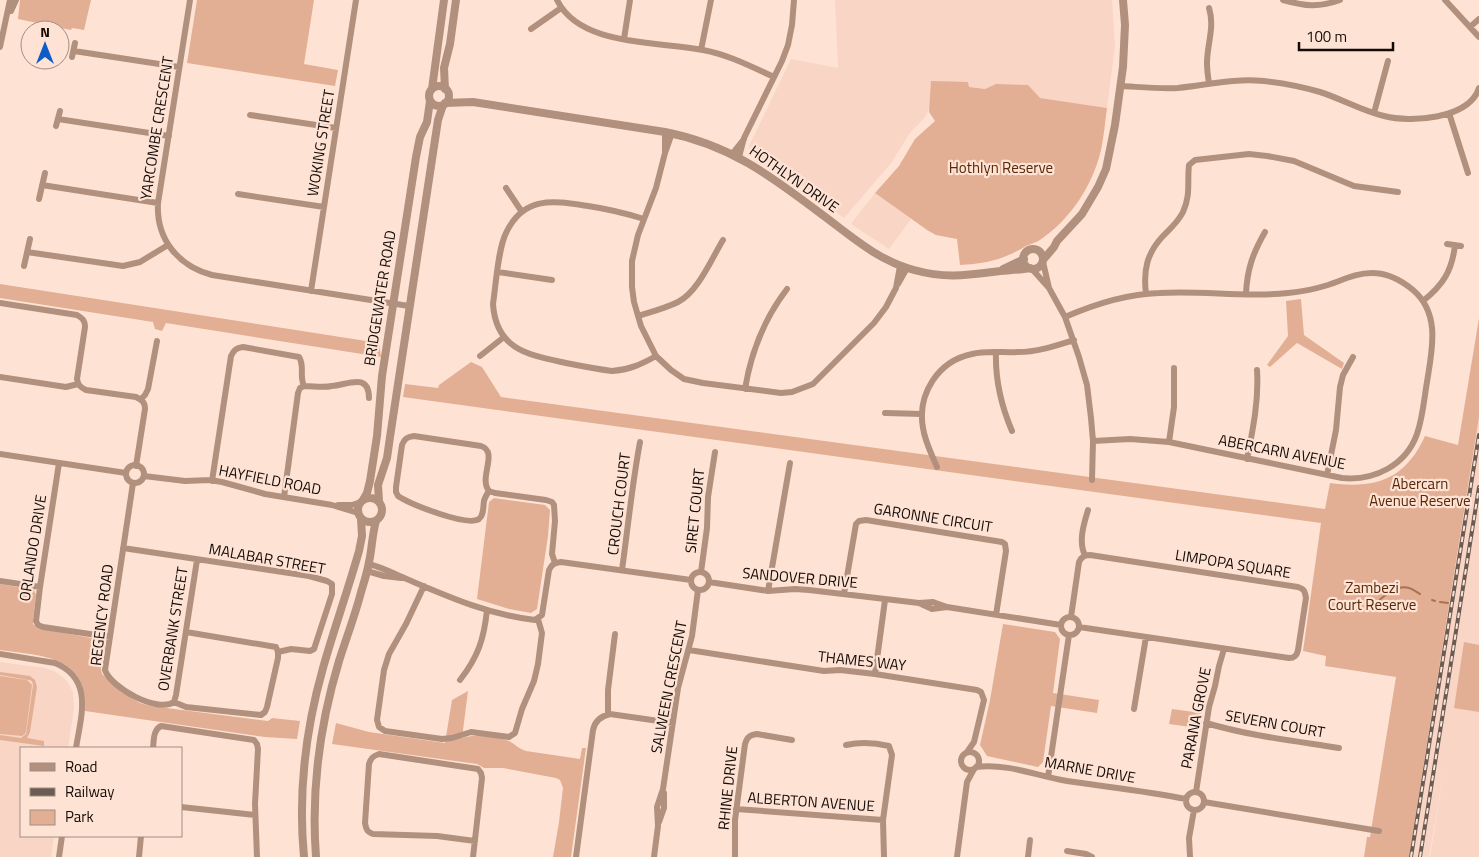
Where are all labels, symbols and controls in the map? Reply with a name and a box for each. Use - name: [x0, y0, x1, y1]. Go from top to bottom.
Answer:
- north arrow: [20, 20, 70, 70]
- scale bar: [1299, 20, 1393, 52]
- text: N: [40, 21, 50, 42]
- text: 100 m: [1306, 25, 1347, 48]
- street label: YARCOMBE CRESCENT: [134, 54, 179, 201]
- street label: WOKING STREET: [301, 88, 340, 198]
- street label: HOTHLYN DRIVE: [745, 139, 844, 218]
- park label: Hothlyn Reserve: [949, 156, 1053, 179]
- street label: BRIDGEWATER ROAD: [357, 229, 402, 367]
- street label: ABERCARN AVENUE: [1217, 428, 1348, 475]
- street label: CROUCH COURT: [601, 451, 636, 557]
- street label: HAYFIELD ROAD: [217, 458, 323, 501]
- street label: SIRET COURT: [679, 467, 710, 554]
- park label: Abercarn Avenue Reserve: [1369, 472, 1471, 512]
- street label: ORLANDO DRIVE: [13, 493, 52, 603]
- street label: GARONNE CIRCUIT: [872, 497, 994, 538]
- street label: MALABAR STREET: [207, 537, 327, 580]
- street label: LIMPOPA SQUARE: [1173, 543, 1293, 584]
- street label: SANDOVER DRIVE: [741, 561, 859, 594]
- street label: REGENCY ROAD: [84, 563, 119, 667]
- street label: OVERBANK STREET: [151, 565, 194, 693]
- park label: Zambezi Court Reserve: [1328, 576, 1416, 616]
- street label: SALWEEN CRESCENT: [644, 618, 693, 755]
- street label: THAMES WAY: [817, 644, 907, 677]
- street label: PARANA GROVE: [1174, 665, 1217, 771]
- street label: SEVERN COURT: [1224, 703, 1327, 744]
- street label: RHINE DRIVE: [712, 745, 743, 831]
- legend: [20, 747, 182, 837]
- street label: MARNE DRIVE: [1043, 750, 1137, 789]
- text: Road: [65, 755, 97, 778]
- text: Railway: [65, 780, 115, 803]
- street label: ALBERTON AVENUE: [747, 786, 875, 817]
- text: Park: [65, 805, 94, 828]

